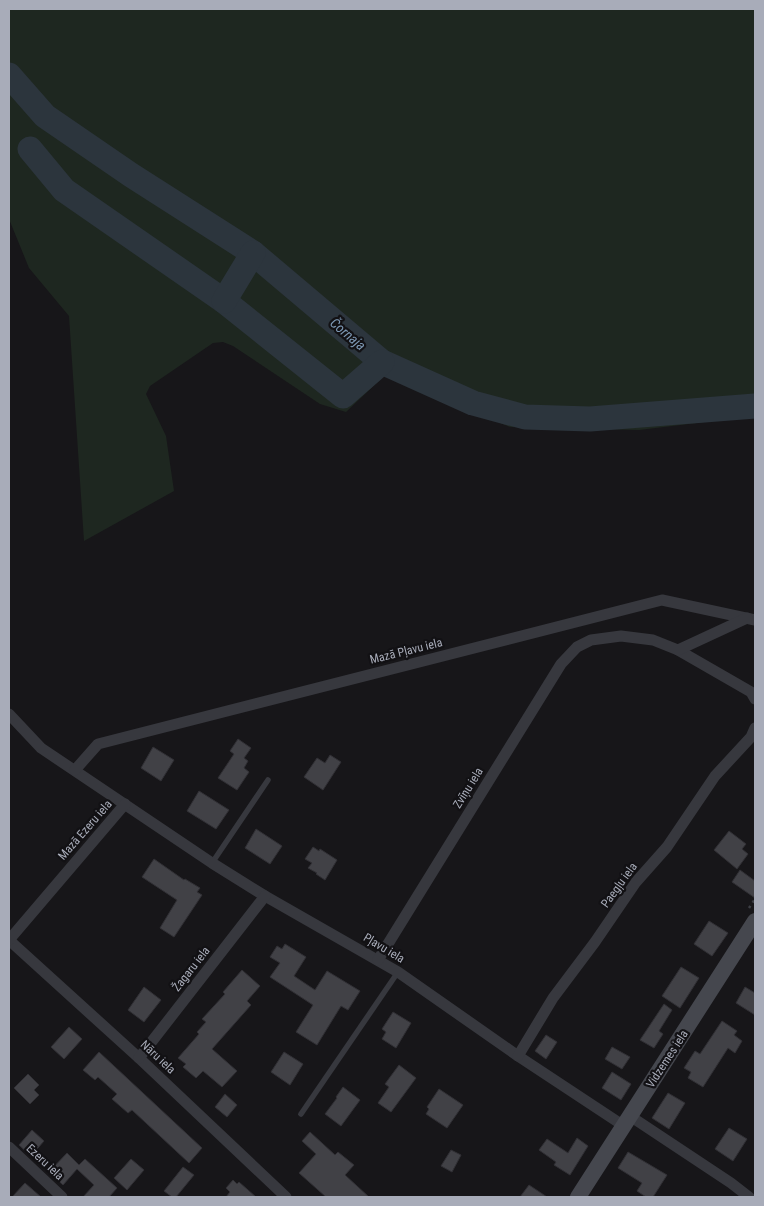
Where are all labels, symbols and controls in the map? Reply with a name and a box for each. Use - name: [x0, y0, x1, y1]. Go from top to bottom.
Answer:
- water label: Čornaja: [327, 314, 370, 353]
- street label: Mazā Pļavu iela: [368, 635, 444, 668]
- street label: Zvīņu iela: [450, 765, 487, 811]
- street label: Mazā Ezeru iela: [55, 797, 115, 863]
- street label: Paegļu iela: [598, 860, 641, 911]
- street label: Pļavu iela: [360, 930, 407, 967]
- street label: Žagaru iela: [168, 943, 213, 994]
- street label: Vidzemes iela: [643, 1027, 691, 1090]
- street label: Nāru iela: [138, 1037, 178, 1077]
- street label: Ezeru iela: [23, 1141, 67, 1183]

